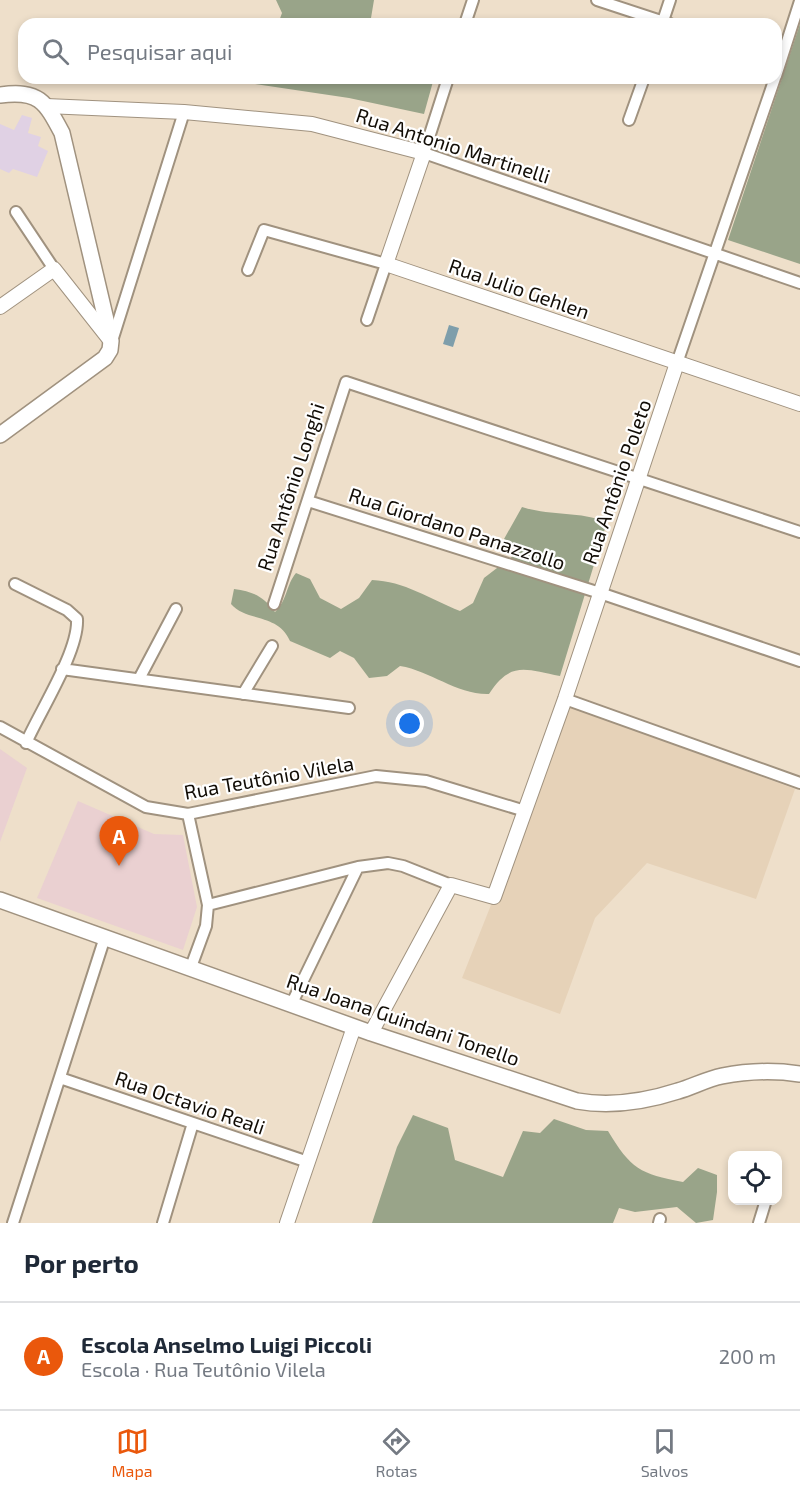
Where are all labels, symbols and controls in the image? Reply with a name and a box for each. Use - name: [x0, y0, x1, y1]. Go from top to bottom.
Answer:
- search box: [18, 18, 782, 84]
- icon: search: [39, 35, 72, 68]
- text: Pesquisar aqui: [87, 38, 233, 64]
- street label: Rua Antonio Martinelli: [353, 102, 553, 188]
- street label: Rua Julio Gehlen: [446, 253, 593, 323]
- street label: Rua Antônio Poleto: [577, 396, 656, 567]
- street label: Rua Antônio Longhi: [252, 400, 329, 574]
- street label: Rua Giordano Panazzollo: [346, 482, 569, 574]
- your location: [395, 709, 424, 738]
- street label: Rua Teutônio Vilela: [182, 750, 356, 804]
- pin: A: [100, 816, 138, 866]
- street label: Rua Joana Guindani Tonello: [284, 968, 523, 1070]
- street label: Rua Octavio Reali: [112, 1065, 269, 1139]
- map controls: [728, 1151, 782, 1205]
- button: locate: [728, 1151, 782, 1205]
- text: Por perto: [24, 1247, 139, 1278]
- text: Escola Anselmo Luigi Piccoli: [81, 1331, 372, 1357]
- text: A: [37, 1344, 50, 1368]
- text: 200 m: [719, 1344, 776, 1368]
- text: Escola · Rua Teutônio Vilela: [81, 1357, 326, 1381]
- tab: Mapa: [112, 1425, 152, 1480]
- tab: Rotas: [376, 1425, 417, 1480]
- tab: Salvos: [641, 1425, 688, 1480]

